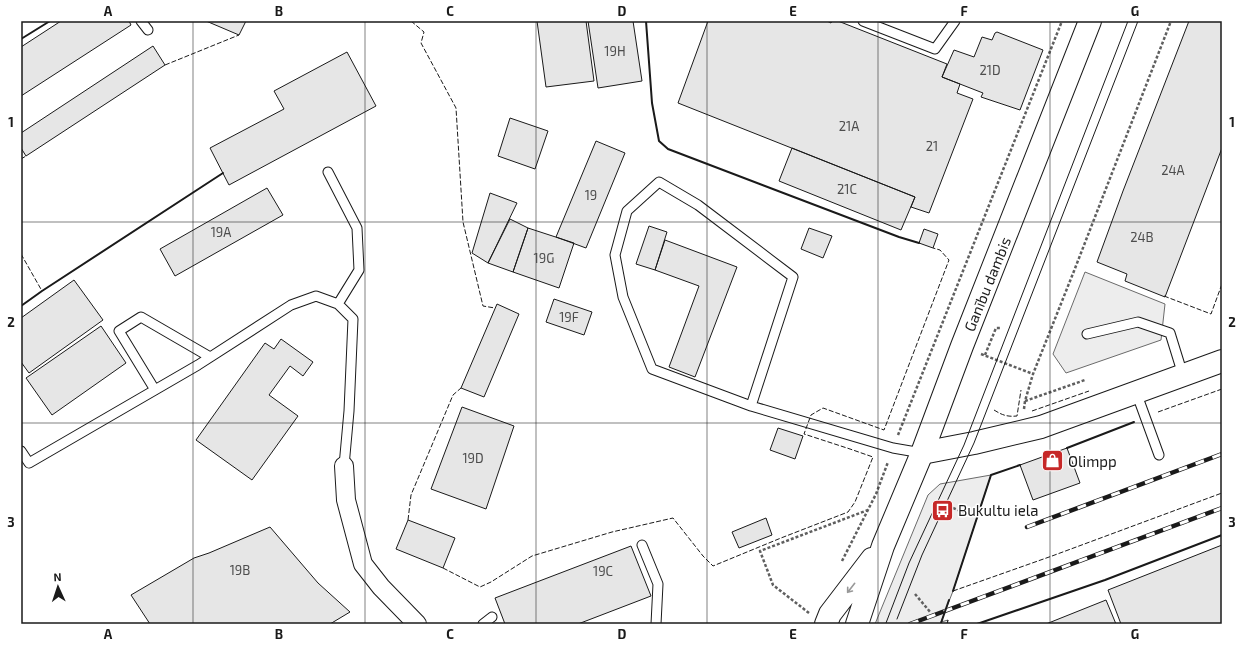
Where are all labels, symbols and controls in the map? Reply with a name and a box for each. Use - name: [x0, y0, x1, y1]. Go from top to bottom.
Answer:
- text: A: [104, 3, 113, 19]
- text: B: [275, 3, 283, 19]
- text: C: [446, 3, 454, 19]
- text: D: [618, 3, 627, 19]
- text: E: [789, 3, 797, 19]
- text: F: [960, 3, 968, 19]
- text: G: [1131, 3, 1139, 19]
- house number: 19H: [604, 43, 626, 59]
- house number: 21D: [979, 62, 1001, 78]
- text: 1: [8, 114, 14, 130]
- text: 1: [1229, 114, 1235, 130]
- house number: 21A: [839, 118, 859, 134]
- house number: 21: [926, 138, 938, 154]
- house number: 24A: [1161, 162, 1185, 178]
- house number: 21C: [837, 181, 857, 197]
- house number: 19: [585, 187, 597, 203]
- house number: 19A: [211, 224, 231, 240]
- house number: 24B: [1130, 229, 1154, 245]
- street label: Ganību dambis: [960, 234, 1014, 334]
- house number: 19G: [534, 250, 554, 266]
- house number: 19F: [559, 309, 579, 325]
- text: 2: [7, 314, 15, 330]
- text: 2: [1228, 314, 1236, 330]
- shop icon: Olimpp: [1040, 448, 1066, 474]
- house number: 19D: [462, 450, 484, 466]
- place label: Olimpp: [1068, 452, 1117, 470]
- bus stop icon: Bukultu iela: [930, 497, 956, 523]
- place label: Bukultu iela: [958, 501, 1038, 519]
- text: 3: [7, 514, 15, 530]
- text: 3: [1228, 514, 1236, 530]
- house number: 19B: [230, 562, 250, 578]
- house number: 19C: [593, 563, 613, 579]
- north arrow: [38, 567, 78, 607]
- text: N: [53, 570, 62, 583]
- one-way arrow: [846, 582, 855, 593]
- text: A: [104, 626, 113, 642]
- text: B: [275, 626, 283, 642]
- text: C: [446, 626, 454, 642]
- text: D: [618, 626, 627, 642]
- text: E: [789, 626, 797, 642]
- text: F: [960, 626, 968, 642]
- text: G: [1131, 626, 1139, 642]

